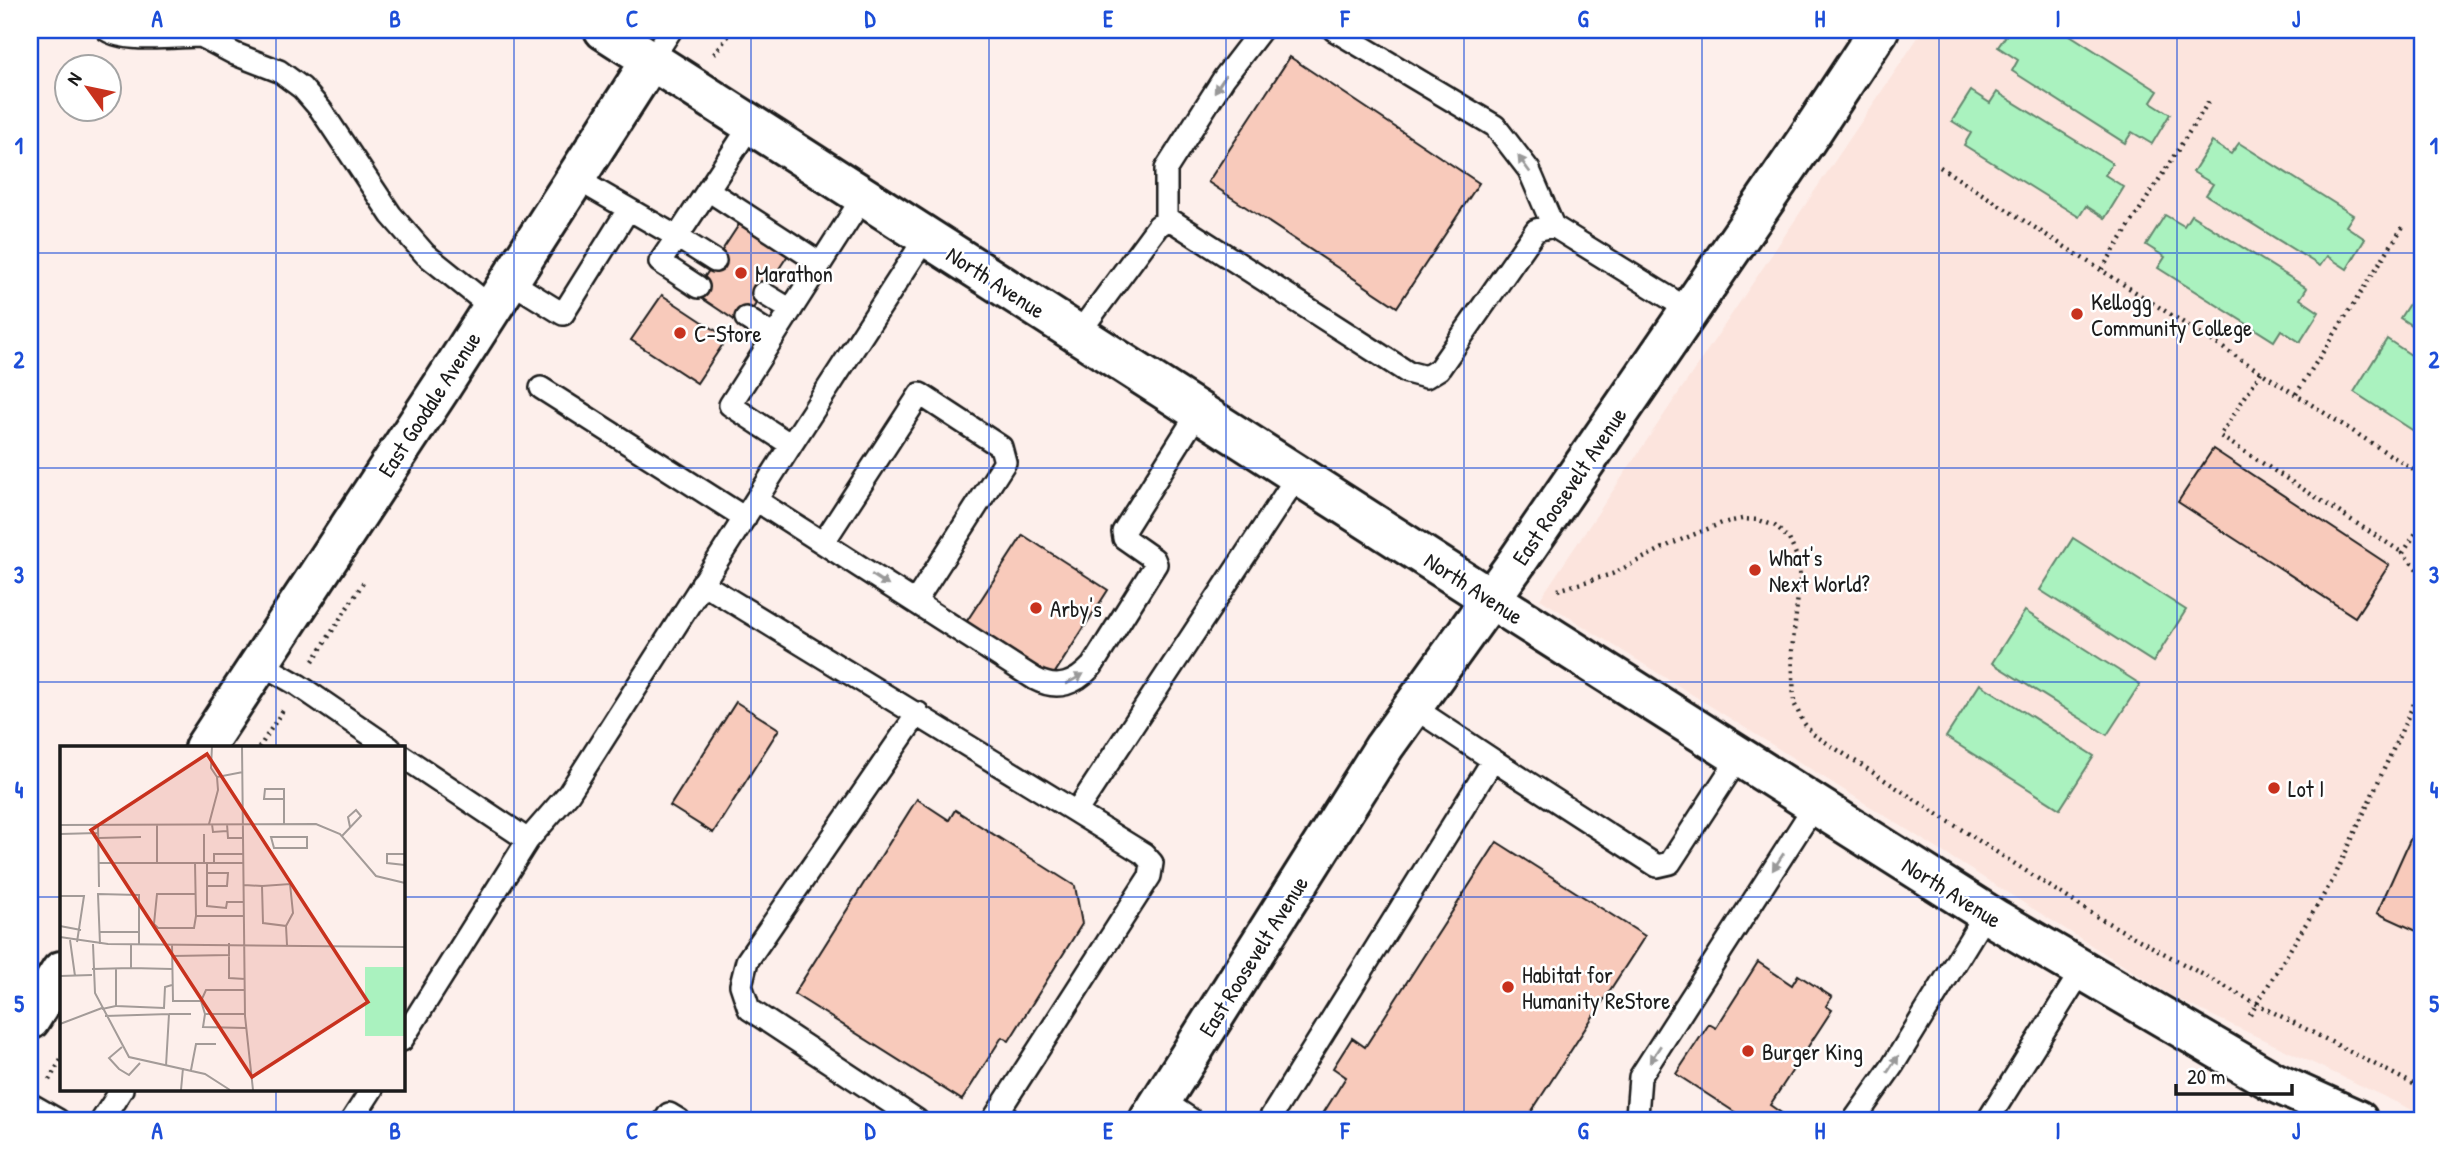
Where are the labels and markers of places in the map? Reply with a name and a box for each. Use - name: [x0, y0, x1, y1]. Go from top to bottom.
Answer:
- place label: Marathon: [755, 258, 833, 289]
- marker: Marathon: [733, 265, 749, 281]
- place label: Kellogg Community College: [2091, 286, 2252, 343]
- marker: Kellogg Community College: [2069, 306, 2085, 322]
- place label: C-Store: [694, 318, 762, 349]
- marker: C-Store: [672, 325, 688, 341]
- place label: What's Next World?: [1769, 542, 1870, 599]
- marker: What's Next World?: [1747, 562, 1763, 578]
- place label: Arby's: [1050, 593, 1102, 624]
- marker: Arby's: [1028, 600, 1044, 616]
- place label: Lot I: [2288, 773, 2324, 804]
- marker: Lot I: [2266, 780, 2282, 796]
- place label: Habitat for Humanity ReStore: [1522, 959, 1670, 1016]
- marker: Habitat for Humanity ReStore: [1500, 979, 1516, 995]
- place label: Burger King: [1762, 1036, 1863, 1067]
- marker: Burger King: [1740, 1043, 1756, 1059]

